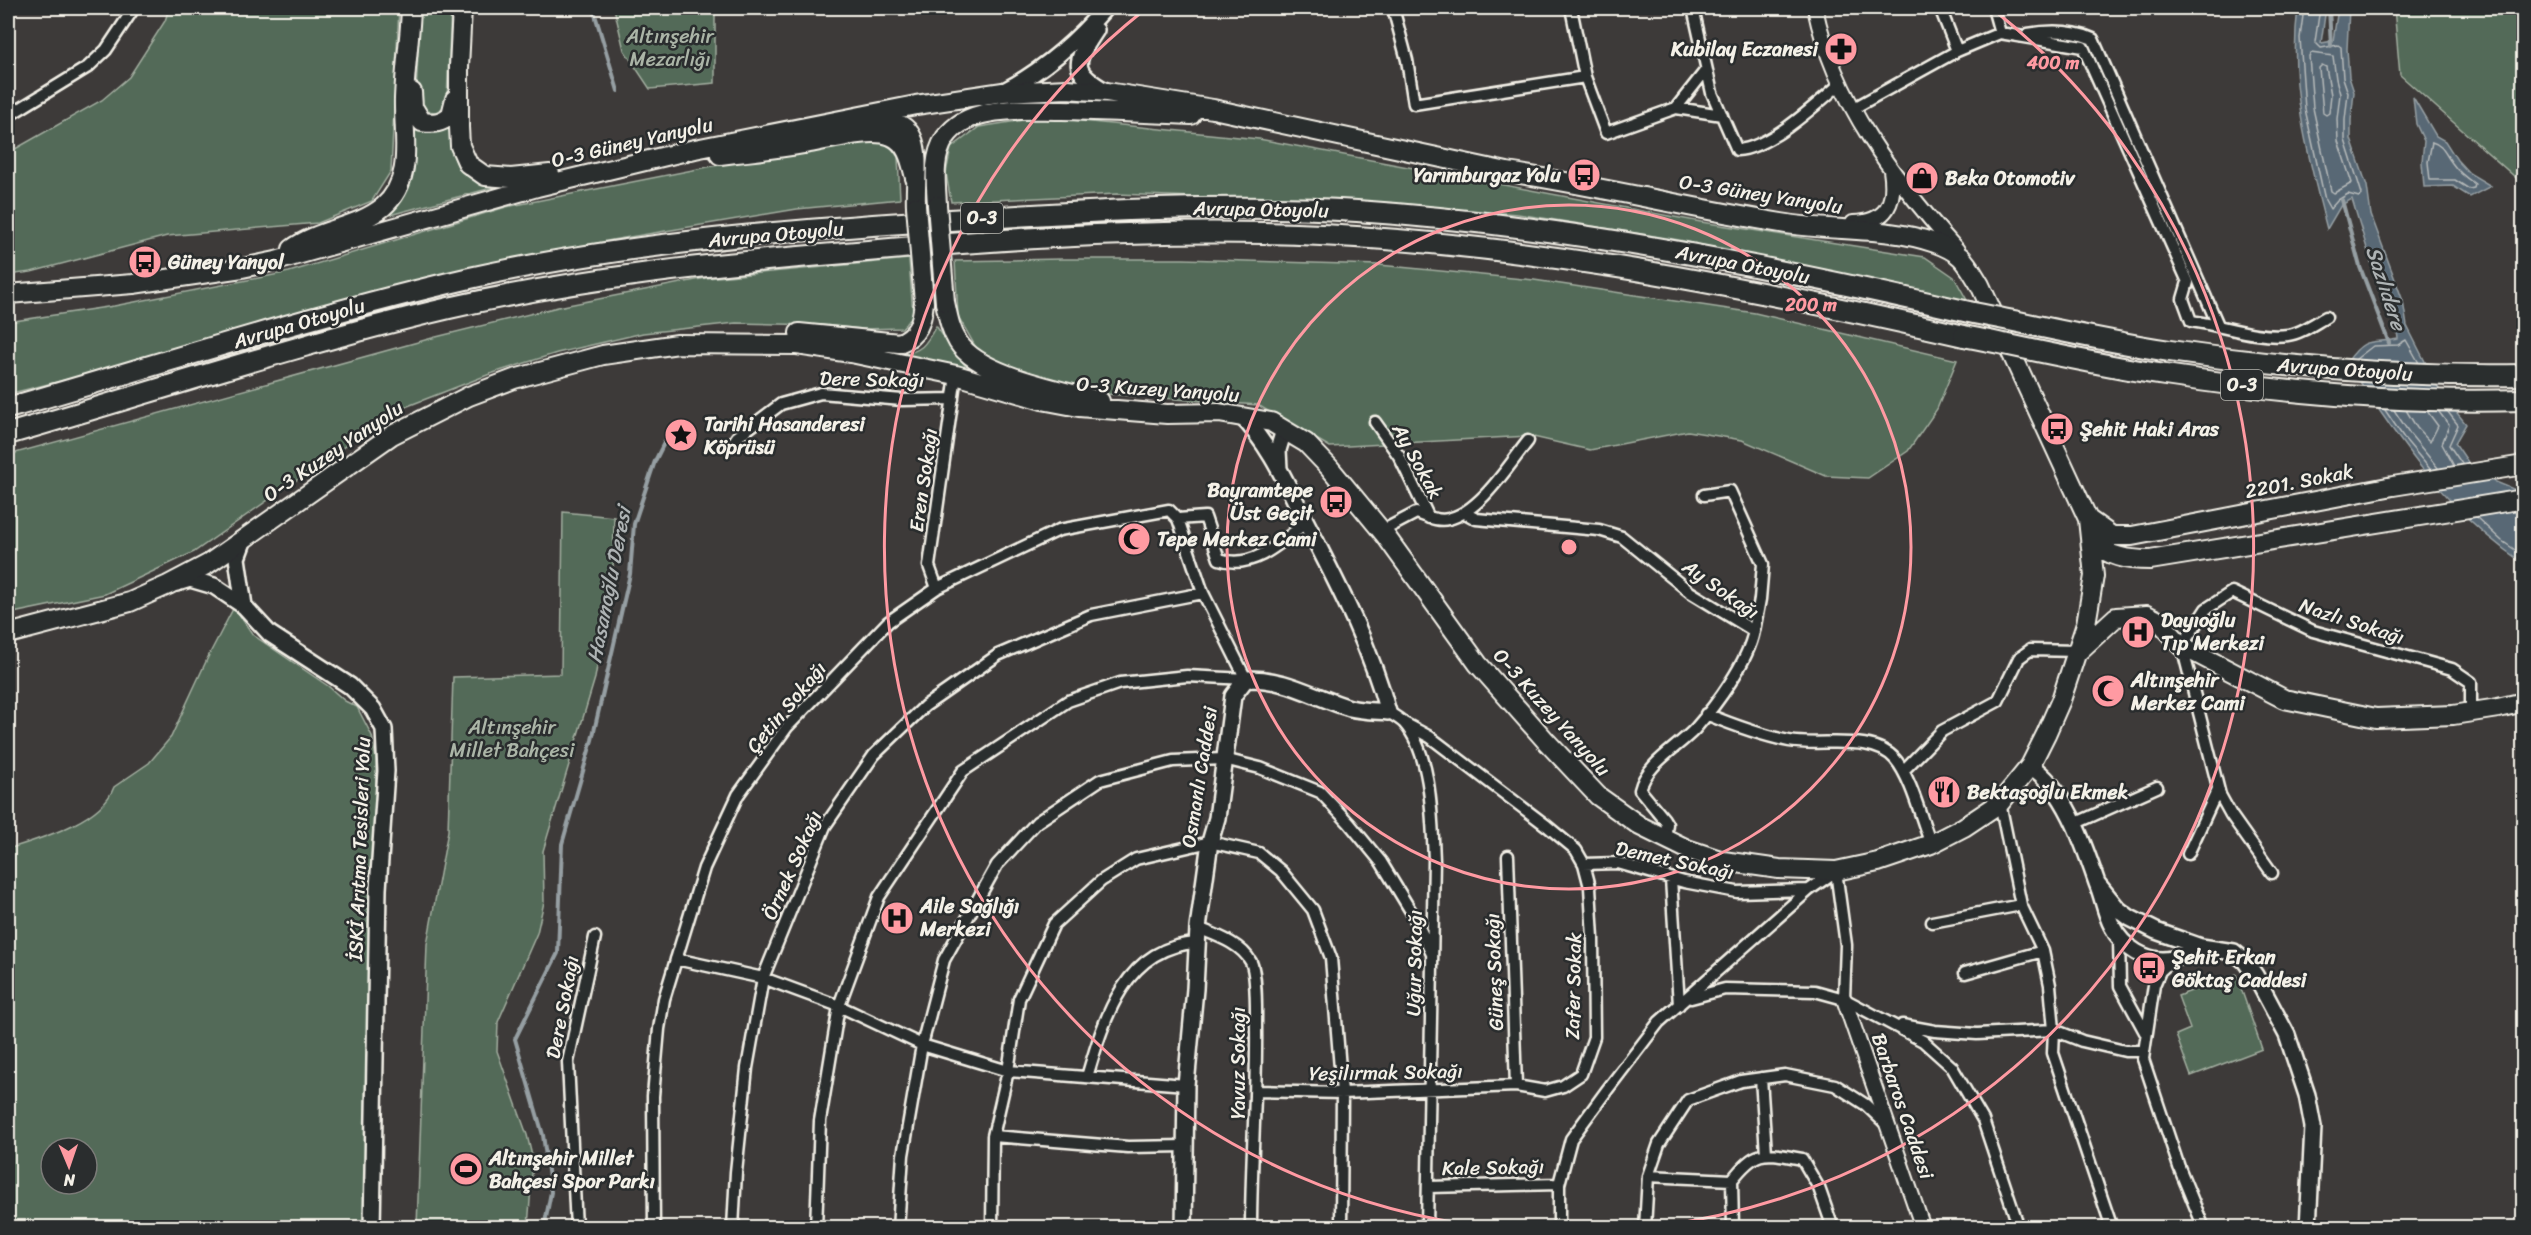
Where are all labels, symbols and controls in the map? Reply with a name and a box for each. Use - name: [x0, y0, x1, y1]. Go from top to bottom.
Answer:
- park label: Altınşehir Mezarlığı: [625, 19, 715, 77]
- pharmacy icon: Kubilay Eczanesi: [1823, 31, 1859, 67]
- place label: Kubilay Eczanesi: [1670, 32, 1819, 67]
- text: 400 m: [2026, 47, 2079, 79]
- street label: O-3 Güney Yanyolu: [548, 107, 717, 178]
- bus stop icon: Yarımburgaz Yolu: [1566, 157, 1602, 193]
- place label: Yarımburgaz Yolu: [1414, 158, 1561, 193]
- shop icon: Beka Otomotiv: [1904, 160, 1940, 196]
- place label: Beka Otomotiv: [1945, 161, 2076, 196]
- street label: O-3 Güney Yanyolu: [1677, 164, 1845, 225]
- street label: Avrupa Otoyolu: [1192, 191, 1329, 228]
- road number: O-3: [961, 203, 1003, 233]
- street label: Avrupa Otoyolu: [706, 211, 845, 258]
- street label: Avrupa Otoyolu: [1672, 234, 1813, 295]
- water label: Sazlıdere: [2355, 241, 2418, 337]
- bus stop icon: Güney Yanyol: [127, 244, 163, 280]
- place label: Güney Yanyol: [167, 245, 285, 280]
- street label: Avrupa Otoyolu: [228, 288, 369, 359]
- text: 200 m: [1784, 289, 1837, 321]
- street label: Avrupa Otoyolu: [2275, 347, 2414, 392]
- street label: Dere Sokağı: [819, 361, 925, 398]
- street label: O-3 Kuzey Yanyolu: [1075, 366, 1241, 413]
- road number: O-3: [2221, 370, 2263, 400]
- street label: O-3 Kuzey Yanyolu: [256, 391, 411, 512]
- place label: Tarihi Hasanderesi Köprüsü: [703, 407, 866, 465]
- bus stop icon: Şehit Haki Aras: [2039, 411, 2075, 447]
- place label: Şehit Haki Aras: [2079, 412, 2220, 447]
- street label: Ay Sokak: [1382, 416, 1453, 506]
- place icon: Tarihi Hasanderesi Köprüsü: [663, 417, 699, 453]
- street label: Eren Sokağı: [899, 426, 948, 534]
- street label: 2201. Sokak: [2242, 454, 2357, 509]
- place label: Bayramtepe Üst Geçit: [1207, 473, 1315, 531]
- bus stop icon: Bayramtepe Üst Geçit: [1318, 484, 1354, 520]
- water label: Hasanoğlu Deresi: [575, 500, 644, 666]
- mosque icon: Tepe Merkez Cami: [1116, 521, 1152, 557]
- place label: Tepe Merkez Cami: [1157, 522, 1318, 557]
- centre of rings: [1559, 537, 1579, 557]
- street label: Ay Sokağı: [1674, 549, 1767, 629]
- street label: Nazlı Sokağı: [2295, 588, 2409, 655]
- place label: Dayıoğlu Tıp Merkezi: [2161, 603, 2266, 661]
- hospital icon: Dayıoğlu Tıp Merkezi: [2120, 614, 2156, 650]
- street label: O-3 Kuzey Yanyolu: [1484, 640, 1619, 785]
- street label: Çetin Sokağı: [737, 653, 836, 761]
- place label: Altınşehir Merkez Cami: [2130, 663, 2246, 721]
- mosque icon: Altınşehir Merkez Cami: [2090, 673, 2126, 709]
- street label: Osmanlı Caddesi: [1171, 704, 1228, 850]
- park label: Altınşehir Millet Bahçesi: [450, 710, 576, 768]
- street label: İSKİ Arıtma Tesisleri Yolu: [338, 736, 381, 963]
- restaurant icon: Bektaşoğlu Ekmek: [1926, 774, 1962, 810]
- place label: Bektaşoğlu Ekmek: [1967, 775, 2128, 810]
- street label: Örnek Sokağı: [753, 805, 832, 926]
- street label: Demet Sokağı: [1612, 831, 1737, 890]
- place label: Aile Sağlığı Merkezi: [919, 889, 1020, 947]
- hospital icon: Aile Sağlığı Merkezi: [879, 900, 915, 936]
- street label: Uğur Sokağı: [1396, 909, 1433, 1017]
- street label: Güneş Sokağı: [1475, 913, 1514, 1031]
- street label: Zafer Sokak: [1555, 932, 1592, 1040]
- place label: Şehit Erkan Göktaş Caddesi: [2171, 940, 2308, 998]
- bus stop icon: Şehit Erkan Göktaş Caddesi: [2131, 950, 2167, 986]
- street label: Dere Sokağı: [535, 952, 590, 1062]
- street label: Yavuz Sokağı: [1221, 1007, 1256, 1119]
- street label: Barbaros Caddesi: [1861, 1028, 1944, 1184]
- street label: Yeşilırmak Sokağı: [1309, 1054, 1463, 1091]
- north arrow: [39, 1136, 99, 1196]
- place label: Altınşehir Millet Bahçesi Spor Parkı: [488, 1141, 656, 1199]
- street label: Kale Sokağı: [1442, 1149, 1544, 1186]
- sports icon: Altınşehir Millet Bahçesi Spor Parkı: [448, 1151, 484, 1187]
- text: N: [63, 1166, 77, 1195]

